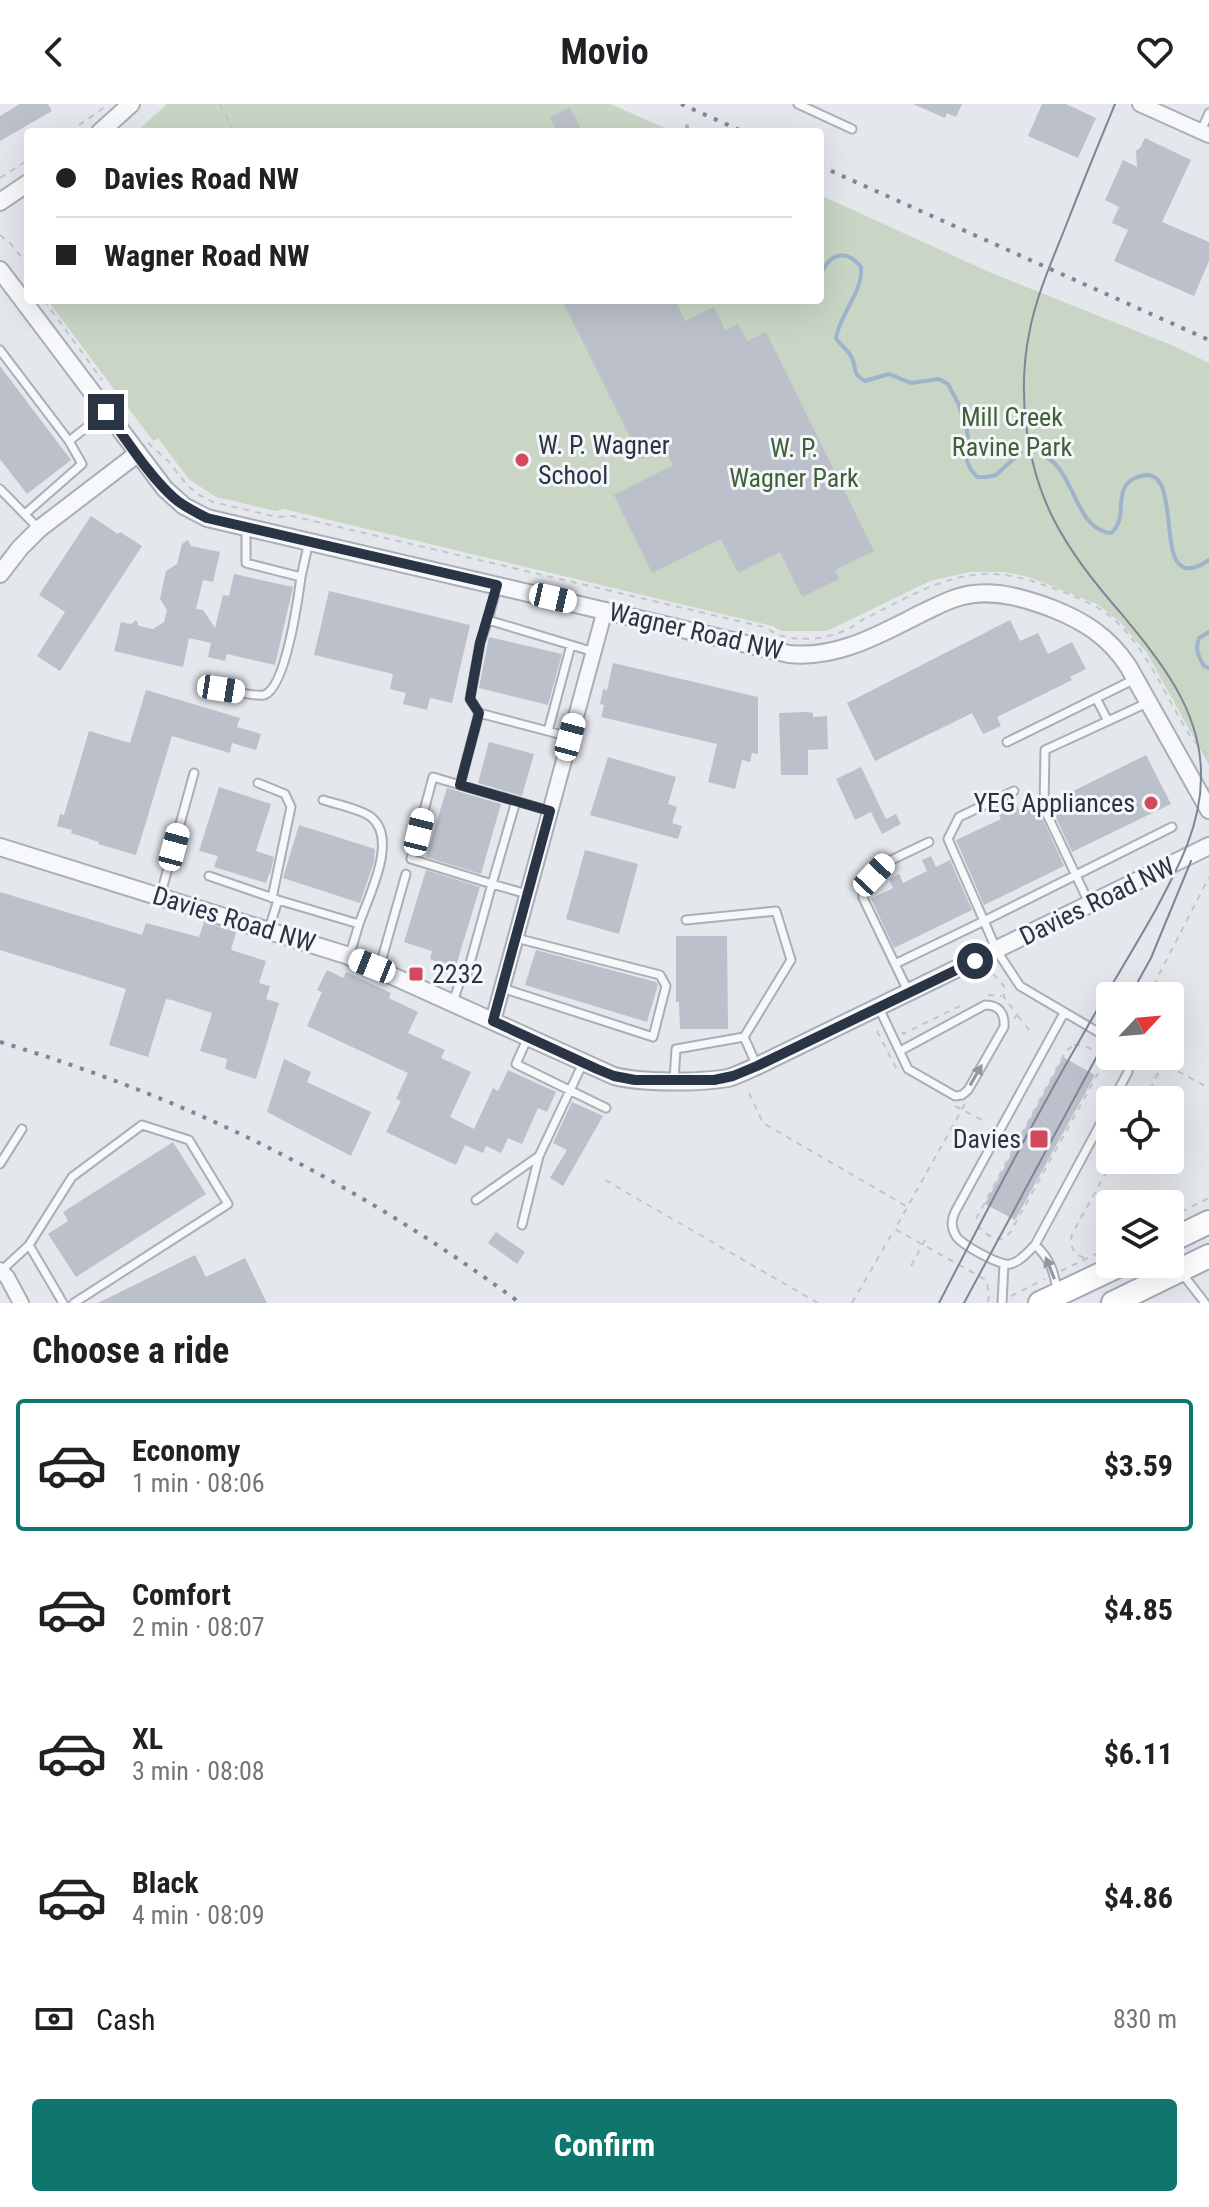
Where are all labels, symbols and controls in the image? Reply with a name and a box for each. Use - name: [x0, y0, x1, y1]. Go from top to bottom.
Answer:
- icon: back: [32, 30, 76, 74]
- icon: heart: [1133, 30, 1177, 74]
- text: Movio: [560, 31, 649, 73]
- text: Davies Road NW: [104, 161, 299, 196]
- text: Wagner Road NW: [104, 238, 310, 273]
- route end: [88, 394, 124, 430]
- park label: Mill Creek Ravine Park: [952, 402, 1072, 462]
- place label: W. P. Wagner School: [538, 430, 670, 490]
- park label: W. P. Wagner Park: [729, 433, 859, 493]
- marker: W. P. Wagner School: [513, 451, 531, 469]
- car: [527, 581, 579, 615]
- street label: Wagner Road NW: [606, 596, 786, 666]
- car: [195, 673, 247, 705]
- car: [552, 711, 588, 763]
- place label: YEG Appliances: [973, 788, 1135, 818]
- marker: YEG Appliances: [1142, 794, 1160, 812]
- car: [402, 806, 436, 858]
- car: [156, 821, 192, 873]
- car: [849, 849, 899, 901]
- street label: Davies Road NW: [1015, 851, 1179, 951]
- street label: Davies Road NW: [149, 880, 319, 958]
- route start: [957, 943, 993, 979]
- car: [345, 946, 399, 986]
- place label: 2232: [432, 959, 483, 989]
- marker: 2232: [407, 965, 425, 983]
- north arrow: [1096, 982, 1184, 1070]
- map controls: [1096, 982, 1184, 1278]
- one-way arrow: [969, 1064, 983, 1087]
- button: locate: [1096, 1086, 1184, 1174]
- place label: Davies: [953, 1124, 1021, 1154]
- marker: Davies: [1028, 1128, 1050, 1150]
- button: layers: [1096, 1190, 1184, 1278]
- one-way arrow: [1044, 1256, 1057, 1280]
- text: Choose a ride: [32, 1330, 229, 1372]
- icon: car: [36, 1429, 108, 1501]
- text: Economy: [132, 1433, 240, 1468]
- text: $3.59: [1104, 1448, 1173, 1483]
- text: 1 min · 08:06: [132, 1468, 265, 1498]
- icon: car: [36, 1573, 108, 1645]
- text: Comfort: [132, 1577, 231, 1612]
- text: $4.85: [1104, 1592, 1173, 1627]
- text: 2 min · 08:07: [132, 1612, 265, 1642]
- icon: car: [36, 1717, 108, 1789]
- text: XL: [132, 1721, 163, 1756]
- text: $6.11: [1104, 1736, 1173, 1771]
- text: 3 min · 08:08: [132, 1756, 265, 1786]
- icon: car: [36, 1861, 108, 1933]
- text: Black: [132, 1865, 199, 1900]
- text: $4.86: [1104, 1880, 1173, 1915]
- text: 4 min · 08:09: [132, 1900, 265, 1930]
- icon: cash: [32, 1997, 76, 2041]
- text: Cash: [96, 2002, 156, 2037]
- text: 830 m: [1113, 2004, 1177, 2034]
- button: Confirm: [32, 2099, 1177, 2191]

